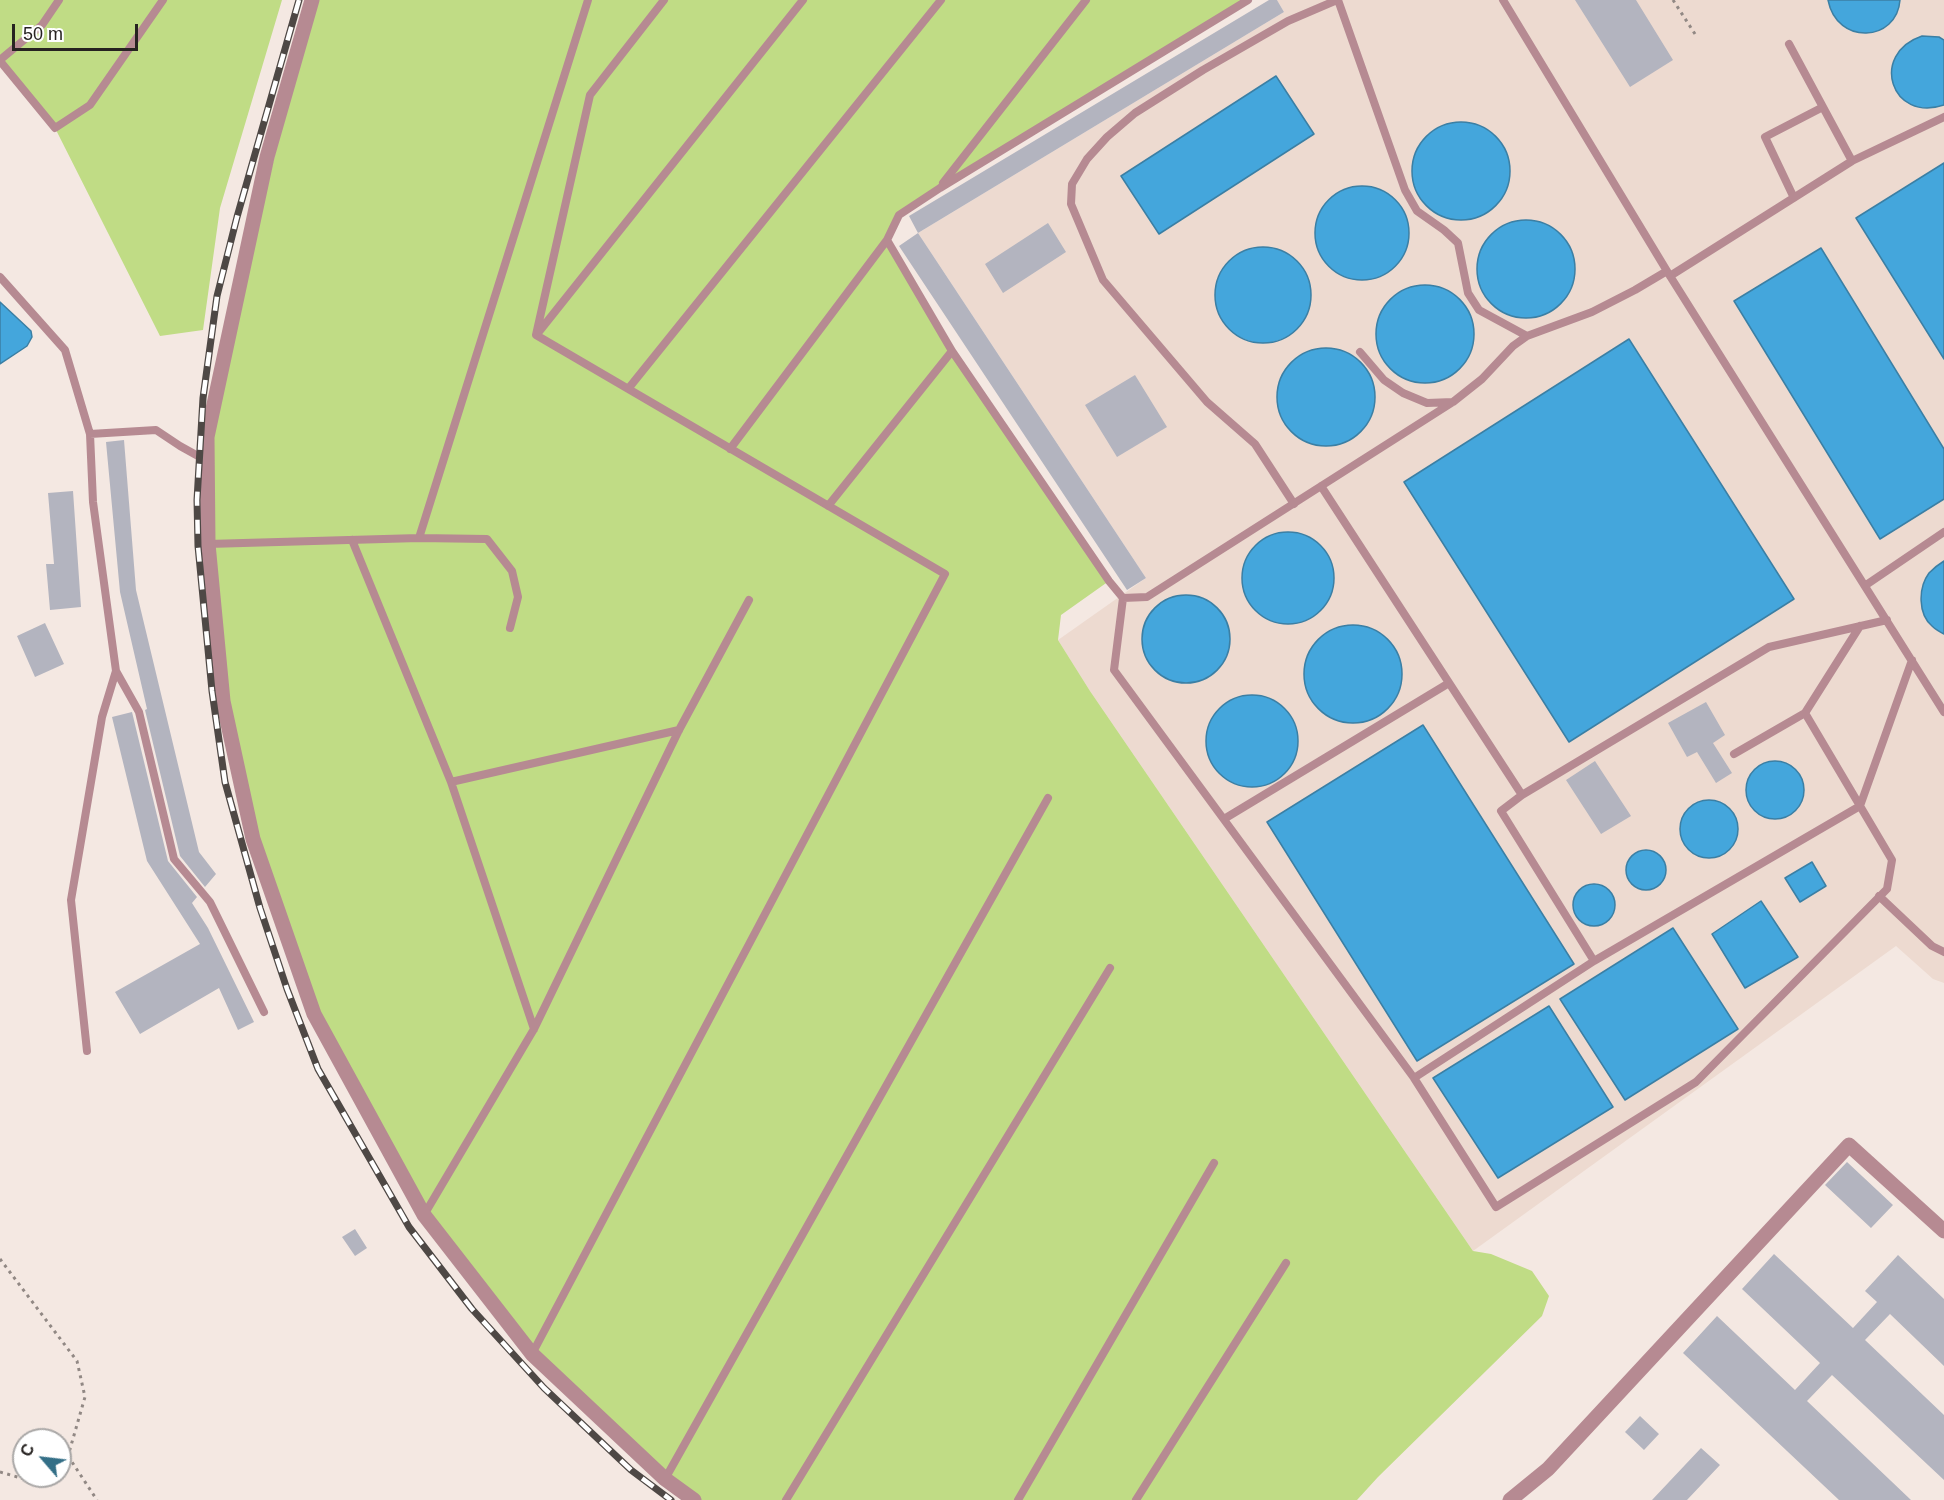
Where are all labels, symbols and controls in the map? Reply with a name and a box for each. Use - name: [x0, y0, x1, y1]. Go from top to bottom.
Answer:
- scale bar: [15, 12, 141, 50]
- text: 50 m: [23, 24, 63, 44]
- north arrow: [12, 1428, 72, 1488]
- text: С: [17, 1441, 38, 1459]

